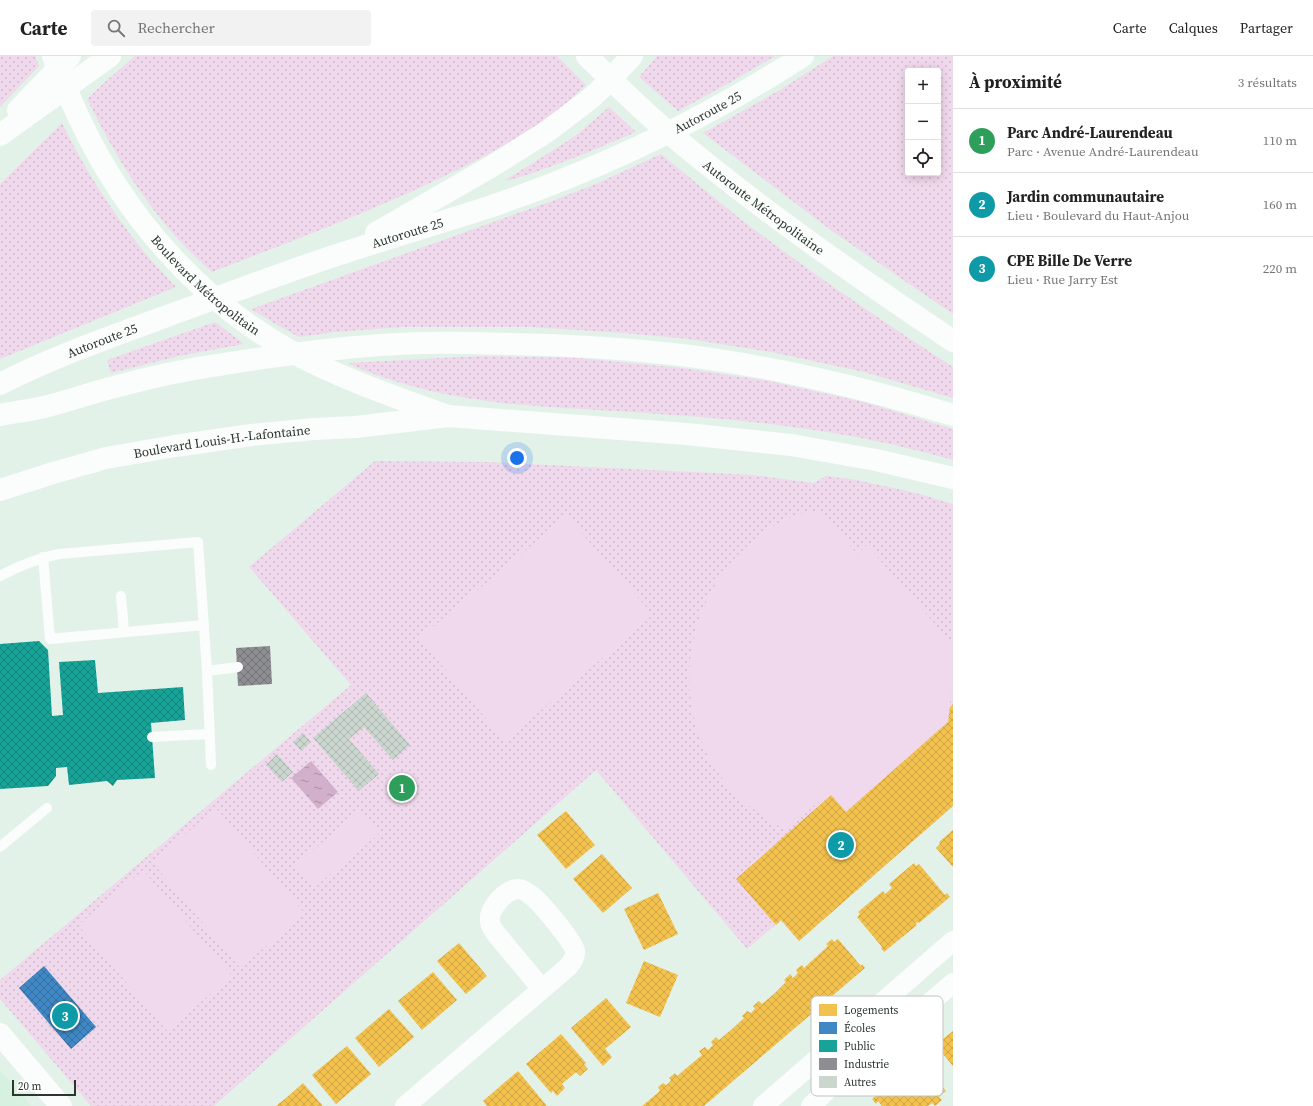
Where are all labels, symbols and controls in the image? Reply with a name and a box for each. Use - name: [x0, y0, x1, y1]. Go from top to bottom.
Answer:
- search box: [91, 10, 371, 46]
- text: Carte: [20, 15, 67, 41]
- icon: search: [105, 17, 127, 39]
- text: Rechercher: [137, 17, 215, 38]
- text: Carte: [1113, 18, 1147, 38]
- text: Calques: [1169, 18, 1218, 38]
- text: Partager: [1240, 18, 1293, 38]
- map controls: [905, 68, 941, 176]
- button: +: [905, 68, 941, 104]
- text: À proximité: [969, 70, 1062, 94]
- text: 3 résultats: [1238, 74, 1297, 91]
- street label: Autoroute 25: [671, 87, 744, 137]
- button: −: [905, 104, 941, 140]
- text: Parc André-Laurendeau: [1007, 122, 1173, 143]
- text: 1: [978, 132, 986, 149]
- text: 110 m: [1263, 132, 1297, 149]
- button: locate: [905, 140, 941, 176]
- text: Parc · Avenue André-Laurendeau: [1007, 143, 1199, 160]
- street label: Autoroute Métropolitaine: [700, 156, 828, 259]
- text: Jardin communautaire: [1007, 186, 1164, 207]
- text: 2: [978, 196, 986, 213]
- text: 160 m: [1263, 196, 1297, 213]
- text: Lieu · Boulevard du Haut-Anjou: [1007, 207, 1189, 224]
- street label: Autoroute 25: [369, 213, 445, 252]
- street label: Boulevard Métropolitain: [148, 231, 264, 339]
- text: CPE Bille De Verre: [1007, 250, 1132, 271]
- text: 3: [978, 260, 986, 277]
- text: 220 m: [1263, 260, 1297, 277]
- text: Lieu · Rue Jarry Est: [1007, 271, 1118, 288]
- street label: Autoroute 25: [64, 319, 140, 361]
- street label: Boulevard Louis-H.-Lafontaine: [132, 421, 312, 462]
- your location: [507, 448, 527, 468]
- pin: 1: [389, 773, 415, 803]
- pin: 2: [828, 830, 854, 860]
- legend: [811, 996, 943, 1096]
- pin: 3: [52, 1001, 78, 1031]
- text: Logements: [844, 1003, 898, 1018]
- text: Écoles: [844, 1021, 876, 1036]
- text: Public: [844, 1039, 876, 1054]
- text: Industrie: [844, 1057, 890, 1072]
- text: Autres: [844, 1075, 876, 1090]
- scale bar: [12, 1078, 76, 1097]
- text: 20 m: [18, 1079, 41, 1094]

